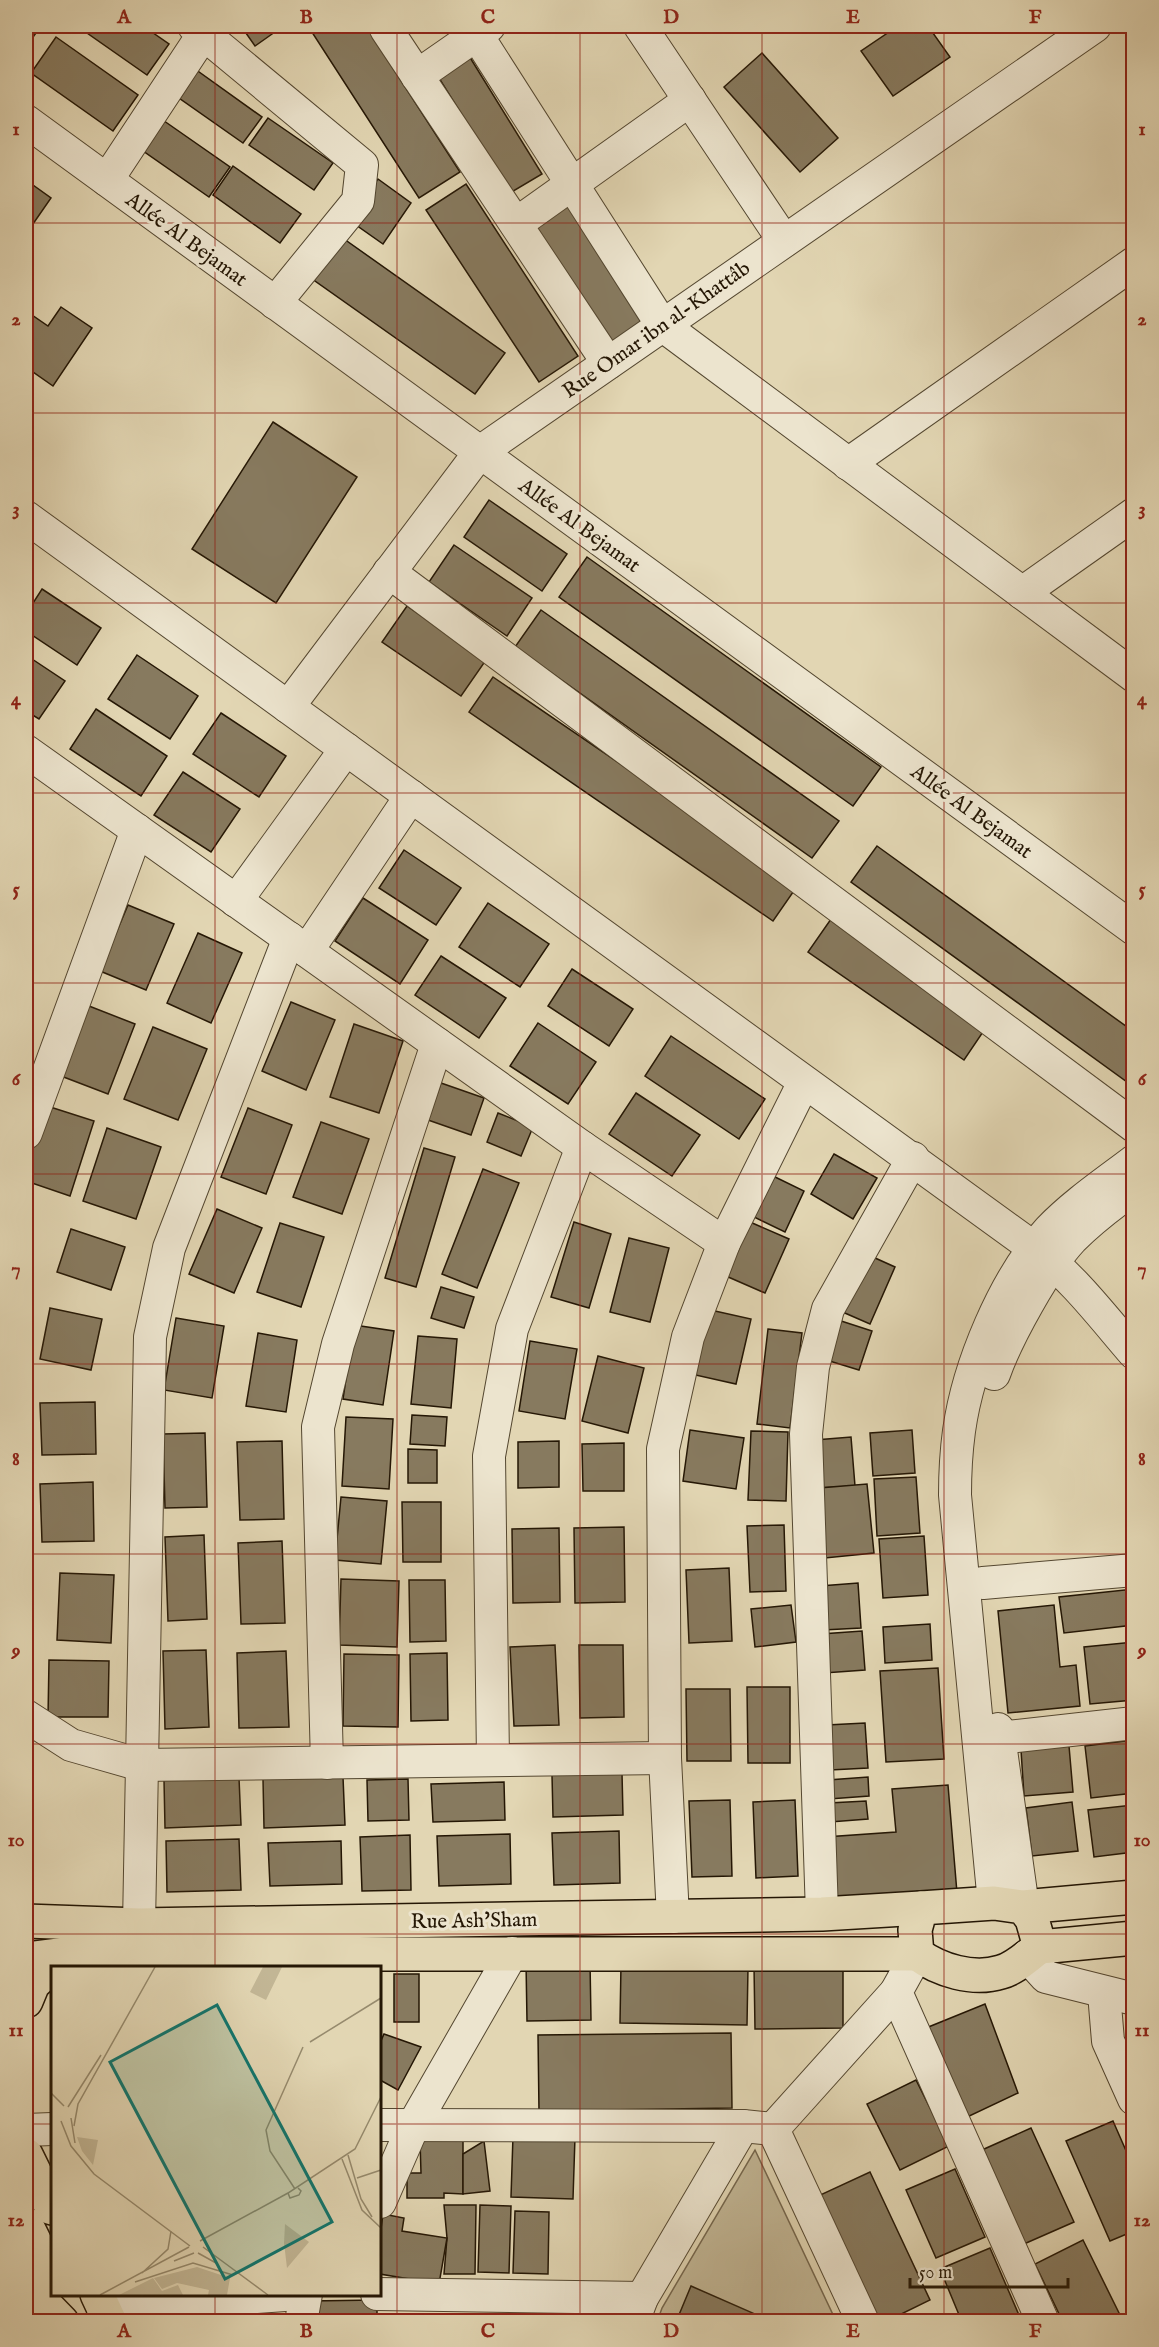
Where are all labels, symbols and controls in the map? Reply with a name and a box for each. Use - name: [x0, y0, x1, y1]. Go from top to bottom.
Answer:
- text: A: [116, 5, 132, 30]
- text: B: [299, 5, 313, 30]
- text: C: [481, 5, 495, 30]
- text: D: [663, 5, 679, 30]
- text: E: [846, 5, 860, 30]
- text: F: [1029, 5, 1042, 30]
- text: 1: [12, 117, 20, 142]
- text: 1: [1138, 117, 1146, 142]
- street label: Allée Al Bejamat: [119, 186, 252, 293]
- street label: Rue Omar ibn al-Khattâb: [558, 255, 756, 405]
- text: 2: [11, 307, 21, 332]
- text: 2: [1137, 307, 1147, 332]
- street label: Allée Al Bejamat: [512, 472, 645, 579]
- text: 3: [12, 497, 20, 522]
- text: 3: [1138, 497, 1146, 522]
- text: 4: [11, 687, 22, 712]
- text: 4: [1137, 687, 1148, 712]
- street label: Allée Al Bejamat: [904, 758, 1037, 865]
- text: 5: [12, 877, 20, 902]
- text: 5: [1138, 877, 1146, 902]
- text: 6: [12, 1067, 22, 1092]
- text: 6: [1138, 1067, 1148, 1092]
- text: 7: [11, 1257, 21, 1282]
- text: 7: [1137, 1257, 1147, 1282]
- text: 8: [12, 1447, 20, 1472]
- text: 8: [1138, 1447, 1146, 1472]
- text: 9: [11, 1638, 21, 1663]
- text: 9: [1137, 1638, 1147, 1663]
- text: 10: [7, 1828, 25, 1853]
- text: 10: [1133, 1828, 1151, 1853]
- street label: Rue Ash'Sham: [410, 1907, 538, 1936]
- inset map: [51, 1966, 381, 2296]
- text: 11: [9, 2018, 23, 2043]
- text: 11: [1135, 2018, 1149, 2043]
- text: 12: [8, 2208, 25, 2233]
- text: 12: [1134, 2208, 1151, 2233]
- scale bar: [910, 2251, 1068, 2289]
- text: 50 m: [919, 2262, 952, 2285]
- text: A: [116, 2319, 132, 2344]
- text: B: [299, 2319, 313, 2344]
- text: C: [481, 2319, 495, 2344]
- text: D: [663, 2319, 679, 2344]
- text: E: [846, 2319, 860, 2344]
- text: F: [1029, 2319, 1042, 2344]

